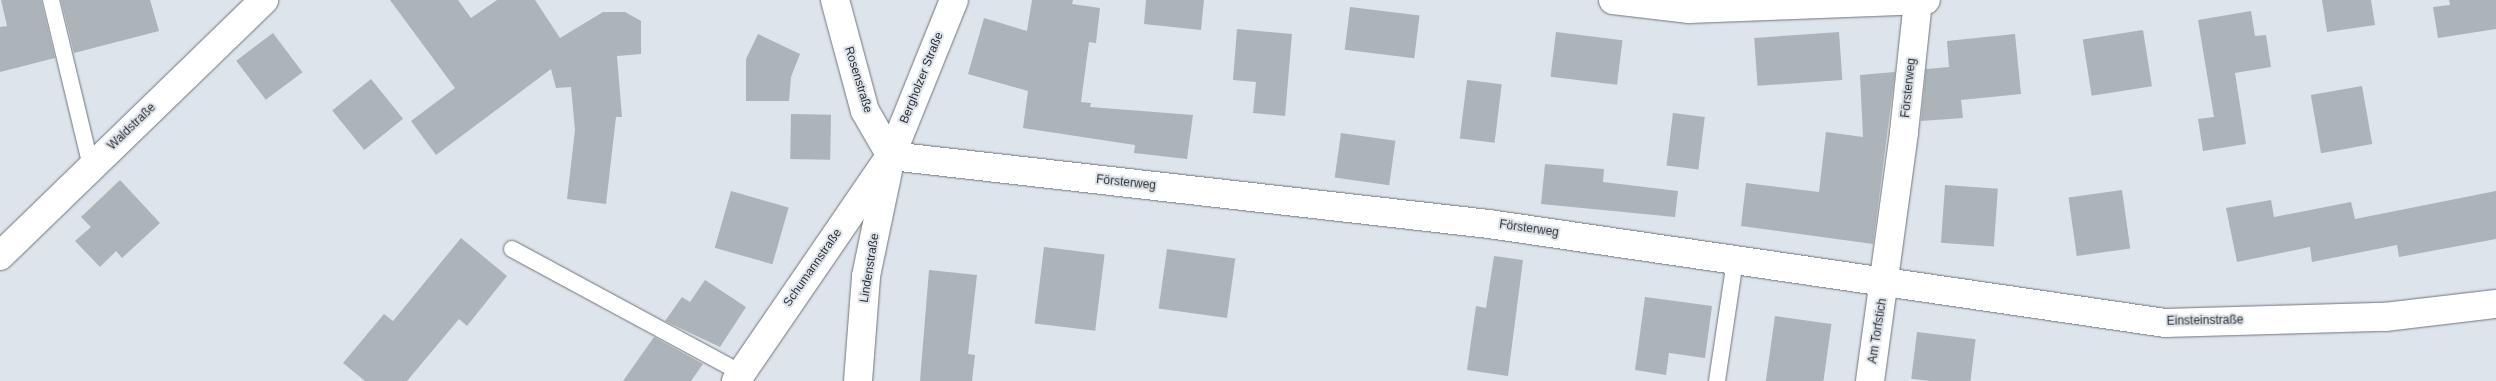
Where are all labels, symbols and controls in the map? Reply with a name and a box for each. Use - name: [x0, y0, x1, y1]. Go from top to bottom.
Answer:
- street label: Bergholzer Straße: [897, 30, 947, 126]
- street label: Rosenstraße: [841, 45, 875, 115]
- street label: Försterweg: [1899, 57, 1919, 119]
- street label: Waldstraße: [105, 101, 159, 153]
- street label: Försterweg: [1095, 173, 1157, 193]
- street label: Försterweg: [1498, 218, 1560, 240]
- street label: Schumannstraße: [781, 226, 845, 310]
- street label: Lindenstraße: [857, 232, 883, 304]
- street label: Am Torfstich: [1866, 297, 1890, 365]
- street label: Einsteinstraße: [2167, 313, 2243, 329]

